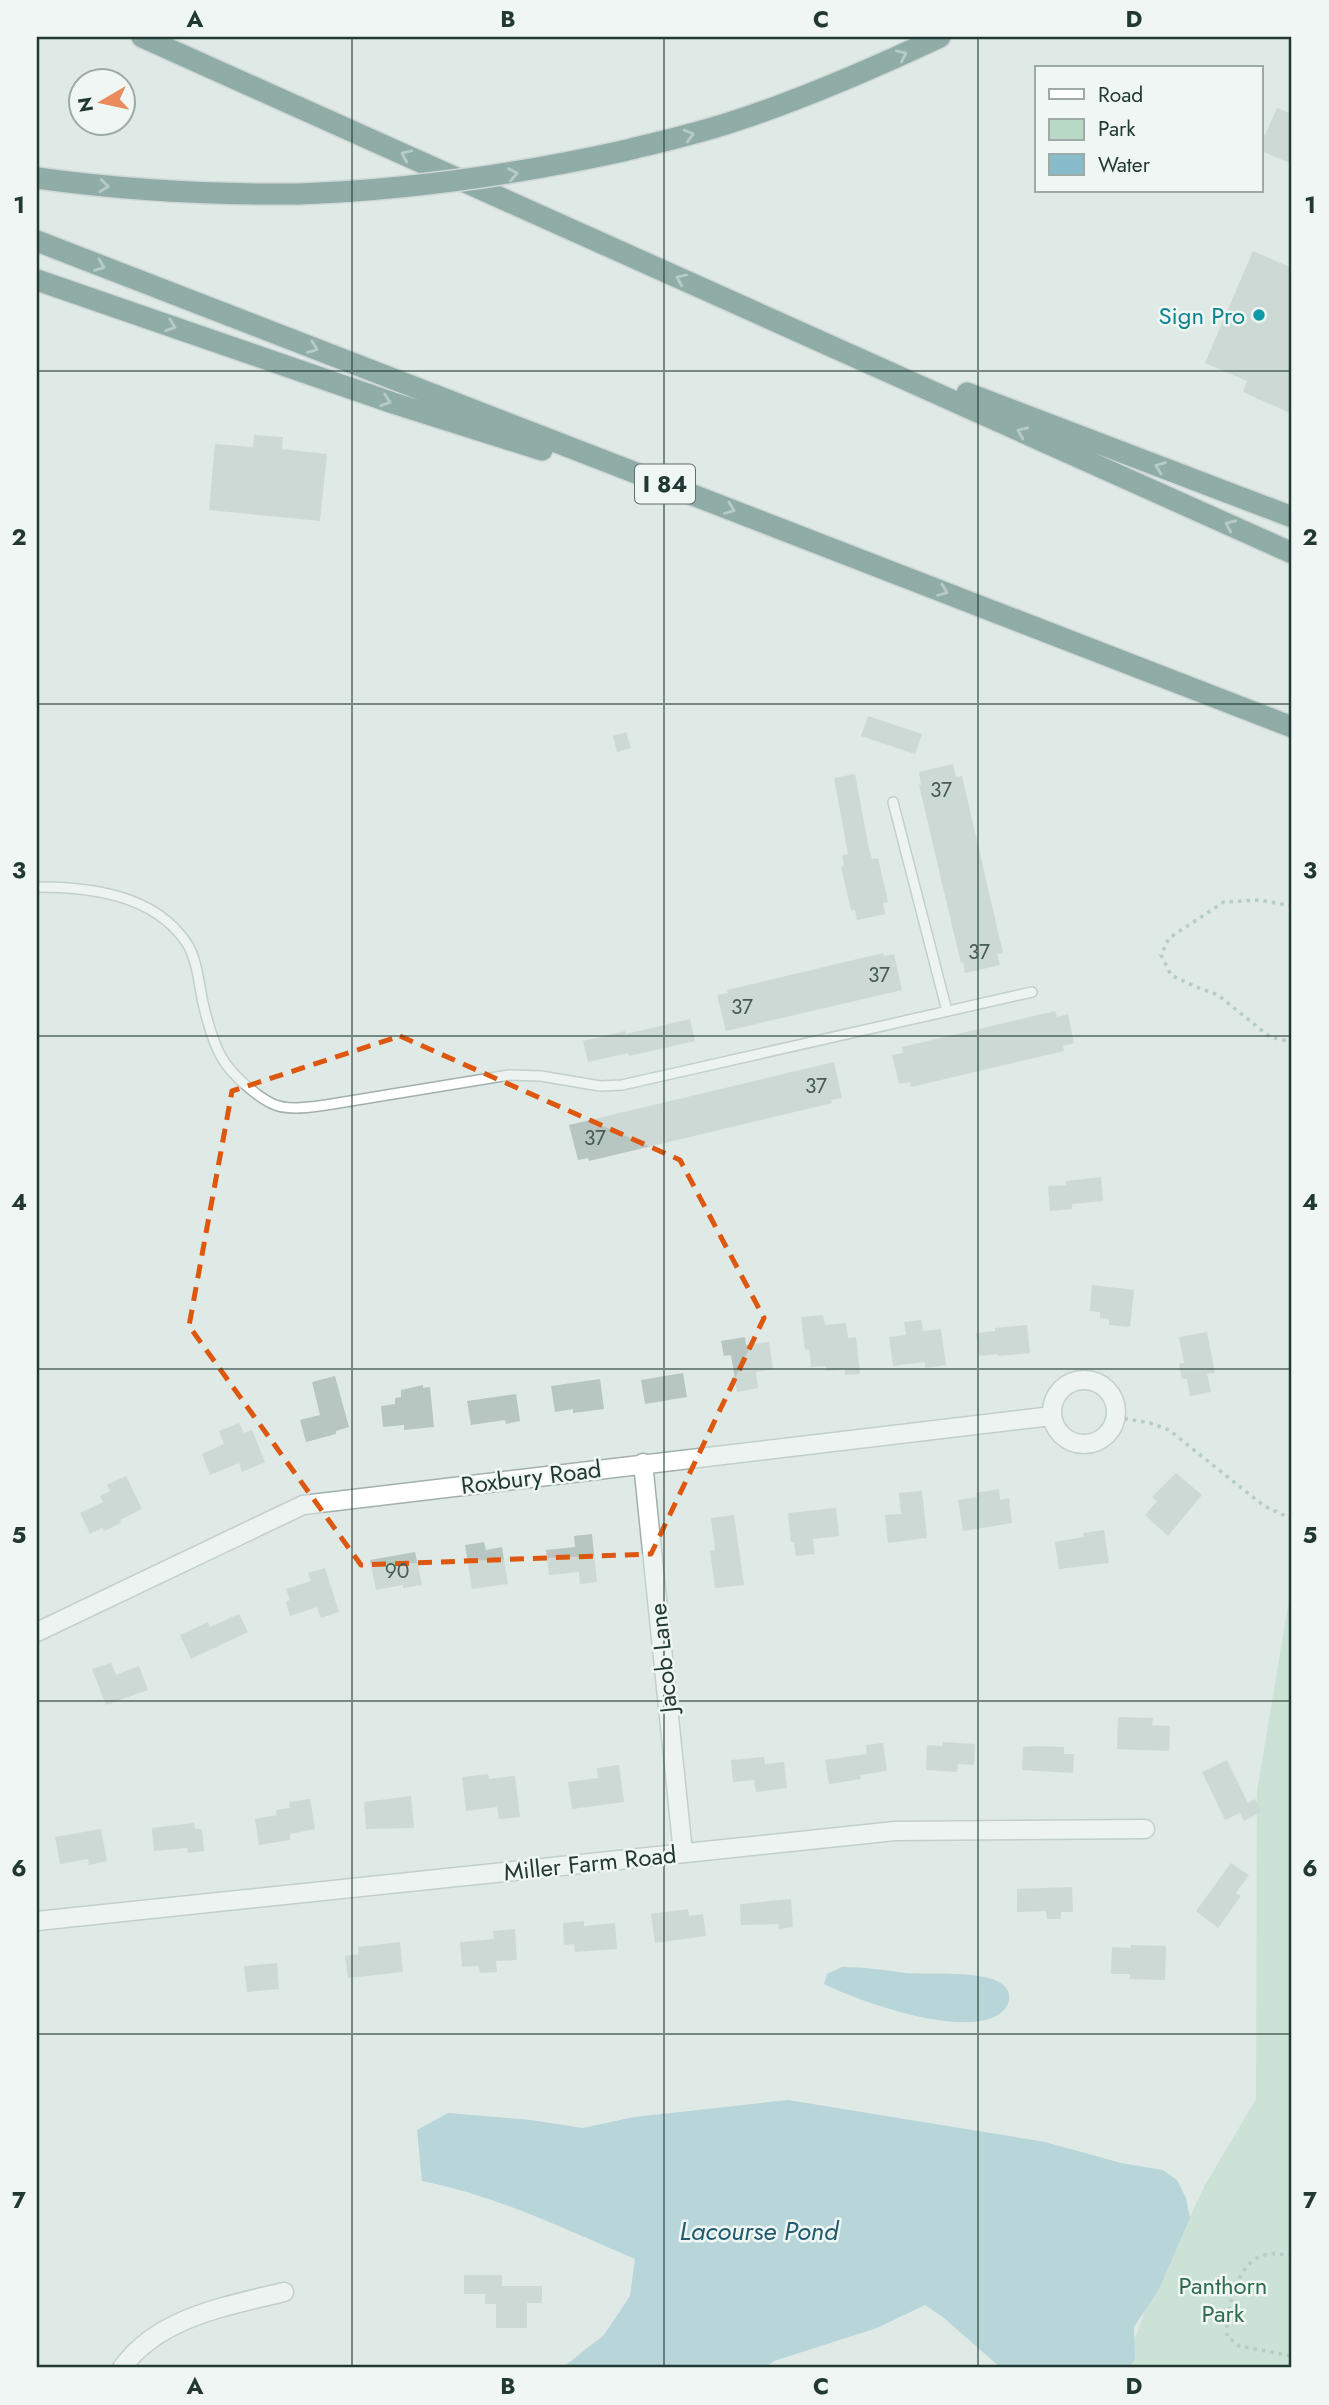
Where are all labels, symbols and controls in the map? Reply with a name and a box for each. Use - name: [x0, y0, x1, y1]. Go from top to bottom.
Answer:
- text: A: [186, 2, 204, 36]
- text: B: [500, 2, 516, 36]
- text: C: [813, 2, 829, 36]
- text: D: [1126, 2, 1143, 36]
- one-way arrow: [895, 49, 907, 63]
- north arrow: [66, 66, 136, 136]
- legend: [1035, 66, 1262, 192]
- text: Road: [1098, 80, 1143, 110]
- text: N: [71, 95, 100, 114]
- text: Park: [1098, 114, 1136, 144]
- one-way arrow: [683, 128, 695, 143]
- one-way arrow: [401, 149, 413, 163]
- text: Water: [1098, 150, 1151, 180]
- one-way arrow: [507, 167, 519, 182]
- one-way arrow: [99, 179, 110, 194]
- text: 1: [13, 188, 25, 222]
- text: 1: [1304, 188, 1316, 222]
- one-way arrow: [94, 257, 106, 271]
- one-way arrow: [675, 273, 688, 287]
- place label: Sign Pro: [1158, 298, 1245, 333]
- marker: Sign Pro: [1251, 307, 1267, 323]
- one-way arrow: [164, 318, 176, 332]
- one-way arrow: [306, 339, 318, 353]
- one-way arrow: [379, 393, 391, 407]
- one-way arrow: [1017, 426, 1030, 440]
- one-way arrow: [1154, 462, 1166, 476]
- road number: I 84: [635, 464, 695, 504]
- one-way arrow: [724, 501, 736, 515]
- one-way arrow: [1225, 519, 1237, 533]
- text: 2: [11, 520, 27, 554]
- text: 2: [1302, 520, 1318, 554]
- one-way arrow: [936, 583, 948, 597]
- house number: 37: [930, 775, 952, 805]
- text: 3: [12, 853, 26, 887]
- text: 3: [1303, 853, 1317, 887]
- house number: 37: [968, 937, 990, 967]
- house number: 37: [868, 960, 890, 990]
- house number: 37: [731, 992, 753, 1022]
- house number: 37: [805, 1071, 827, 1101]
- house number: 37: [584, 1123, 606, 1153]
- text: 4: [11, 1185, 27, 1219]
- text: 4: [1302, 1185, 1318, 1219]
- street label: Roxbury Road: [459, 1451, 603, 1503]
- text: 5: [12, 1518, 26, 1552]
- text: 5: [1303, 1518, 1317, 1552]
- house number: 90: [385, 1556, 409, 1586]
- street label: Jacob Lane: [640, 1601, 686, 1718]
- street label: Miller Farm Road: [502, 1837, 678, 1889]
- text: 6: [11, 1851, 27, 1885]
- text: 6: [1302, 1851, 1318, 1885]
- text: 7: [12, 2183, 26, 2217]
- text: 7: [1303, 2183, 1317, 2217]
- water label: Lacourse Pond: [680, 2212, 840, 2250]
- park label: Panthorn Park: [1179, 2268, 1267, 2331]
- text: A: [186, 2369, 204, 2403]
- text: B: [500, 2369, 516, 2403]
- text: C: [813, 2369, 829, 2403]
- text: D: [1126, 2369, 1143, 2403]

